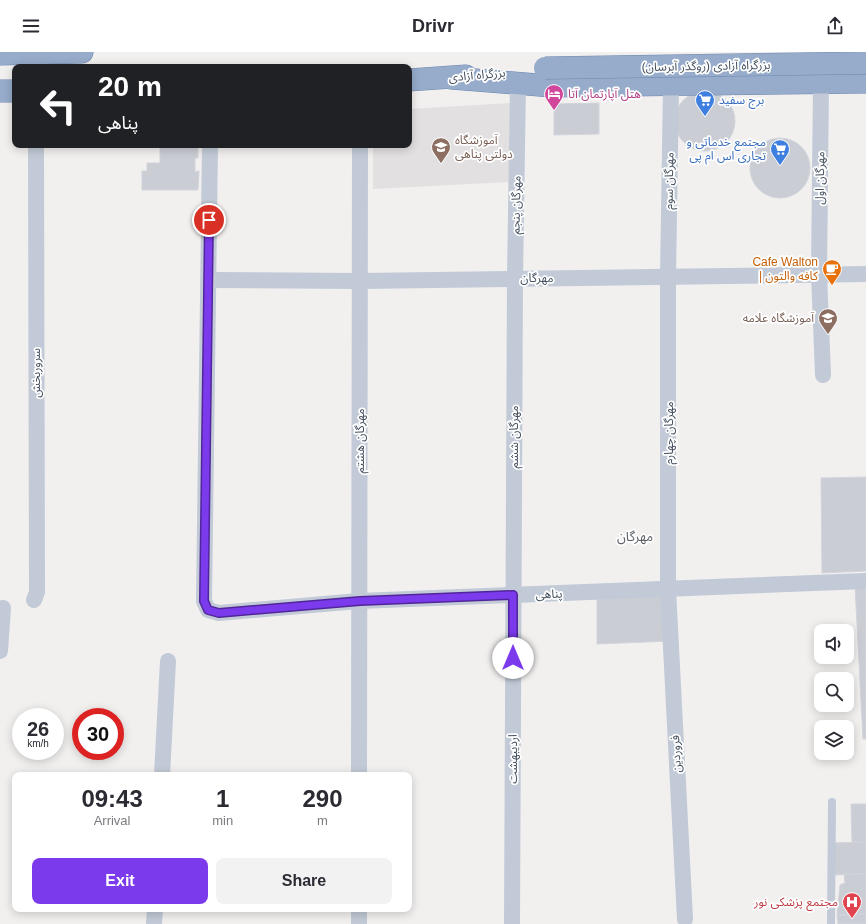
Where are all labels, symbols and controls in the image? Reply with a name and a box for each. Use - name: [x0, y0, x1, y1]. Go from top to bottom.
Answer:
- icon: menu: [20, 15, 42, 37]
- icon: share: [824, 15, 846, 37]
- text: Drivr: [412, 16, 454, 36]
- street label: بزرگراه آزادی (روگذر آبرسان): [642, 58, 770, 74]
- street label: بزرگراه آزادی: [448, 66, 506, 84]
- text: 20 m: [98, 71, 162, 102]
- icon: left: [32, 80, 84, 132]
- hotel icon: هتل آپارتمان آتا: [543, 83, 565, 111]
- place label: هتل آپارتمان آتا: [568, 87, 641, 102]
- supermarket icon: برج سفید: [694, 89, 716, 117]
- place label: برج سفید: [719, 93, 764, 109]
- text: پناهی: [98, 113, 138, 133]
- place label: آموزشگاه دولتی پناهی: [455, 133, 513, 162]
- place label: مجتمع خدماتی و تجاری اس ام پی: [687, 135, 766, 165]
- school or university icon: آموزشگاه دولتی پناهی: [430, 136, 452, 164]
- supermarket icon: مجتمع خدماتی و تجاری اس ام پی: [769, 138, 791, 166]
- street label: مهرگان اول: [813, 151, 827, 205]
- street label: مهرگان سوم: [661, 152, 679, 210]
- street label: مهرگان پنجم: [508, 176, 526, 235]
- pin: [192, 203, 226, 237]
- icon: arrive: [198, 209, 220, 231]
- place label: Cafe Walton | کافه والتون: [752, 255, 819, 283]
- cafe icon: Cafe Walton | کافه والتون: [821, 258, 843, 286]
- street label: مهرگان: [520, 271, 554, 285]
- school or university icon: آموزشگاه علامه: [817, 307, 839, 335]
- place label: آموزشگاه علامه: [743, 311, 814, 325]
- street label: سروربخش: [29, 348, 43, 398]
- street label: مهرگان چهارم: [662, 401, 678, 465]
- street label: مهرگان ششم: [507, 406, 523, 469]
- street label: مهرگان هشتم: [353, 409, 369, 473]
- district label: مهرگان: [617, 529, 653, 545]
- street label: پناهی: [535, 587, 563, 603]
- map controls: [814, 624, 854, 760]
- button: sound: [814, 624, 854, 664]
- position arrow: [492, 637, 534, 679]
- button: search: [814, 672, 854, 712]
- speed limit sign: 30: [72, 708, 124, 760]
- text: 26: [27, 718, 49, 740]
- button: layers: [814, 720, 854, 760]
- street label: اردیبهشت: [506, 734, 520, 784]
- street label: فروردین: [668, 735, 684, 773]
- text: km/h: [27, 738, 49, 749]
- text: 09:43: [81, 785, 143, 812]
- text: 1: [216, 785, 229, 812]
- text: 290: [303, 785, 343, 812]
- text: Arrival: [94, 813, 131, 828]
- text: min: [212, 813, 233, 828]
- text: m: [317, 813, 328, 828]
- button: Exit: [32, 858, 208, 904]
- button: Share: [216, 858, 392, 904]
- hospital icon: مجتمع پزشکی نور: [841, 891, 863, 919]
- place label: مجتمع پزشکی نور: [753, 895, 838, 911]

